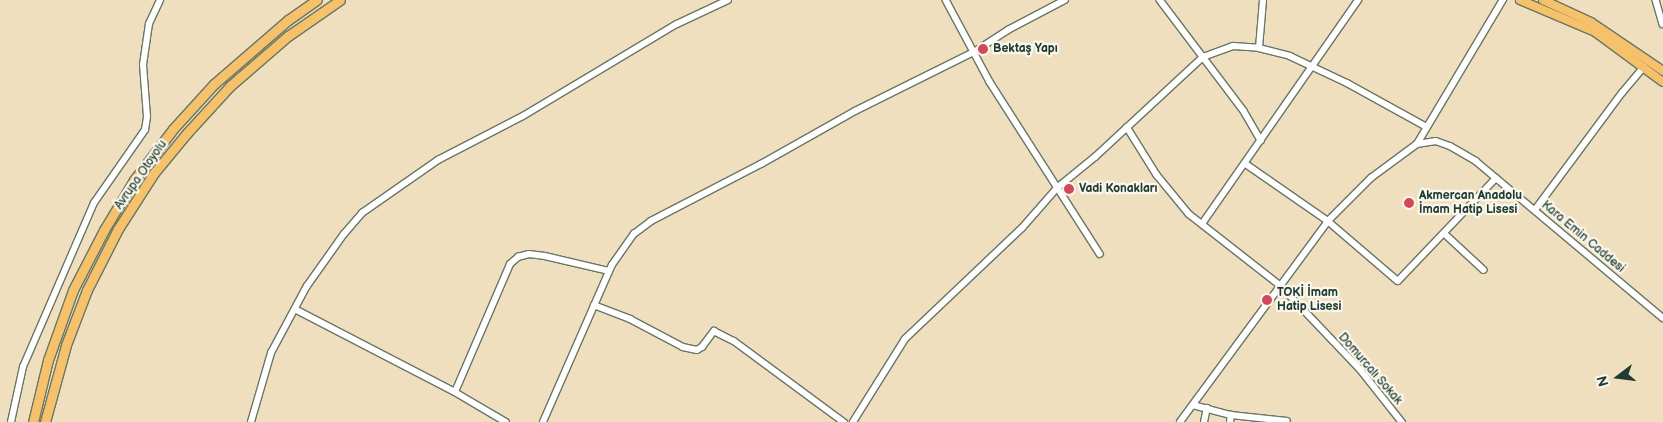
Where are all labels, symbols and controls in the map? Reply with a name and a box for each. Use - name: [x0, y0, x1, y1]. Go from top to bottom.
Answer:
- place label: Bektaş Yapı: [993, 42, 1058, 56]
- marker: Bektaş Yapı: [977, 43, 989, 55]
- street label: Avrupa Otoyolu: [112, 138, 170, 212]
- place label: Vadi Konakları: [1079, 182, 1158, 196]
- marker: Vadi Konakları: [1063, 183, 1075, 195]
- place label: Akmercan Anadolu İmam Hatip Lisesi: [1419, 189, 1522, 217]
- marker: Akmercan Anadolu İmam Hatip Lisesi: [1403, 197, 1415, 209]
- street label: Kara Emin Caddesi: [1538, 198, 1628, 276]
- place label: TOKİ İmam Hatip Lisesi: [1277, 286, 1341, 314]
- marker: TOKİ İmam Hatip Lisesi: [1261, 294, 1273, 306]
- street label: Domurcalı Sokak: [1335, 330, 1405, 408]
- north arrow: [1593, 352, 1643, 402]
- text: N: [1593, 374, 1613, 388]

